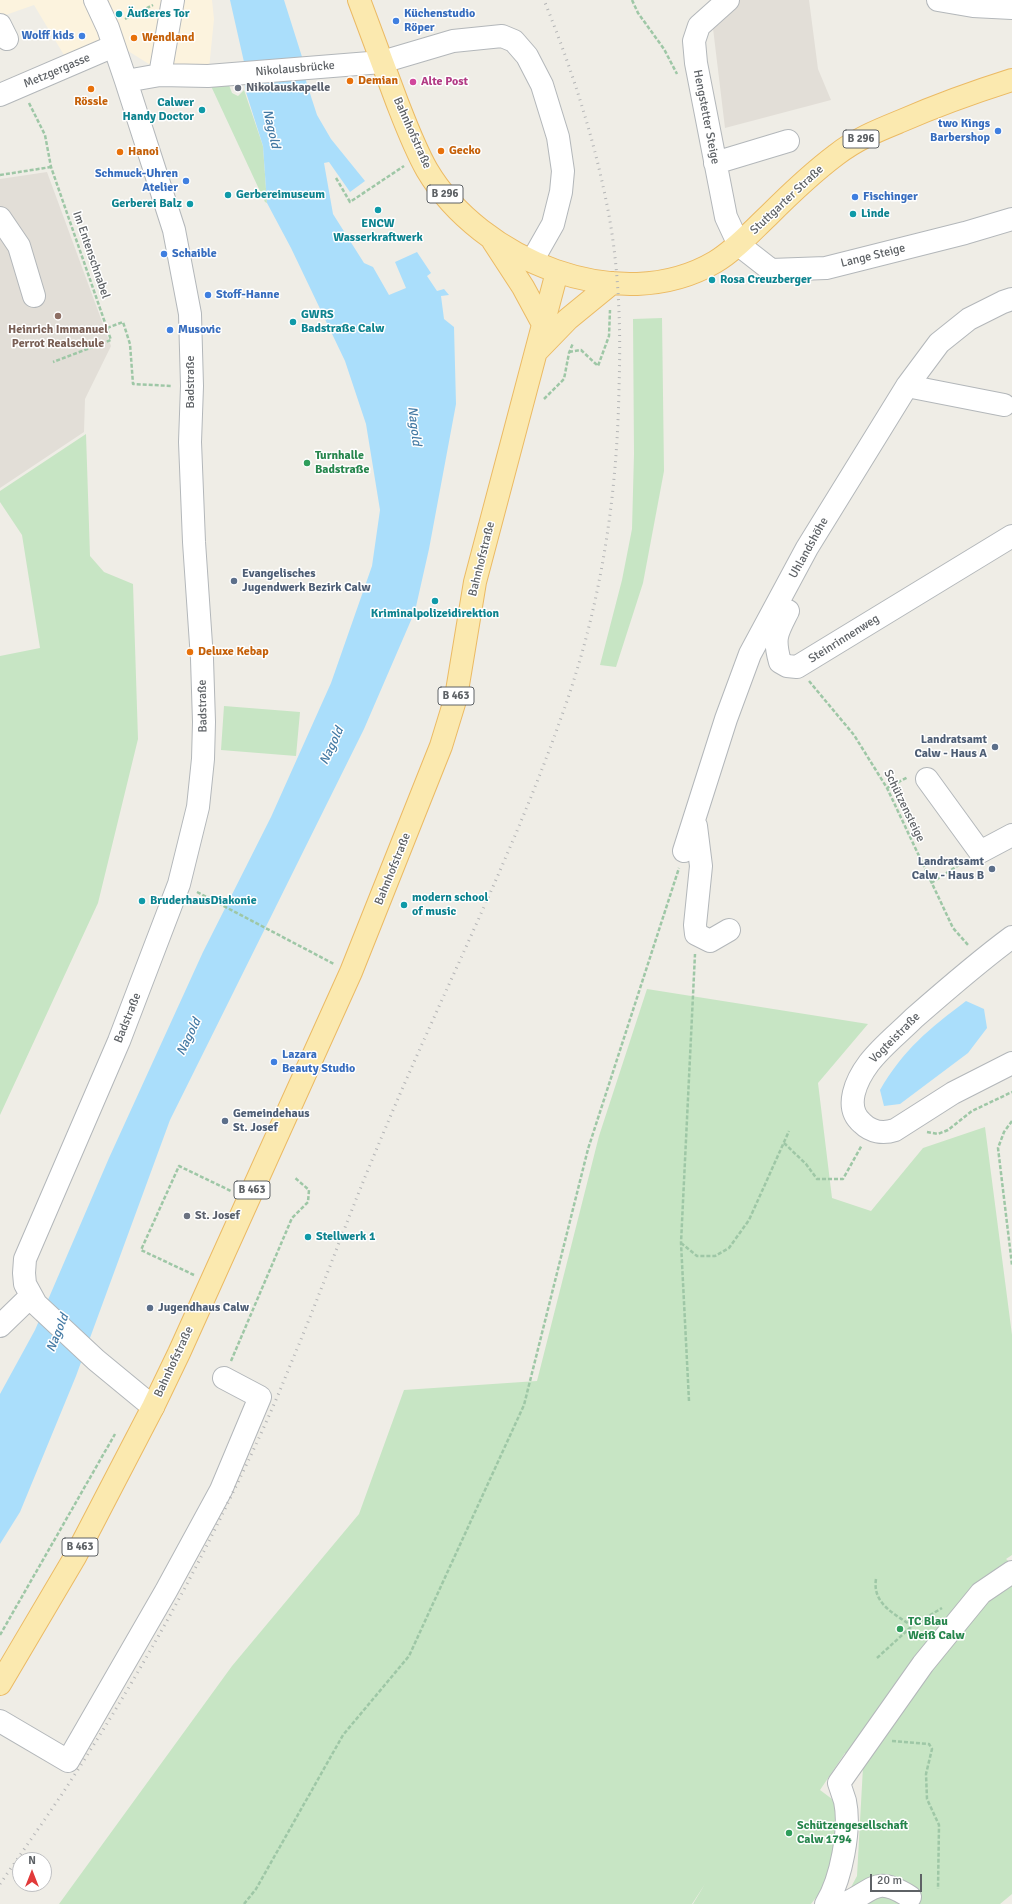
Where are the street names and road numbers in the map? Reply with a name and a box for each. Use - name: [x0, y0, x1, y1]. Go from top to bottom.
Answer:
- street label: Metzgergasse: [22, 51, 92, 91]
- street label: Nikolausbrücke: [255, 58, 335, 80]
- street label: Hengstetter Steige: [690, 68, 722, 166]
- street label: Bahnhofstraße: [390, 95, 434, 171]
- road number: B 296: [843, 130, 879, 148]
- street label: Stuttgarter Straße: [747, 162, 827, 238]
- road number: B 296: [427, 185, 463, 203]
- street label: Im Entenschnabel: [69, 209, 113, 301]
- street label: Lange Steige: [839, 241, 907, 271]
- street label: Badstraße: [184, 355, 198, 409]
- street label: Uhlandshöhe: [786, 515, 832, 581]
- street label: Bahnhofstraße: [466, 520, 498, 598]
- street label: Steinrinnenweg: [806, 611, 882, 667]
- street label: Badstraße: [195, 679, 211, 733]
- road number: B 463: [438, 687, 474, 705]
- street label: Schützensteige: [880, 768, 928, 844]
- street label: Bahnhofstraße: [372, 831, 414, 907]
- street label: Badstraße: [111, 991, 145, 1045]
- street label: Vogteistraße: [867, 1010, 923, 1066]
- road number: B 463: [234, 1181, 270, 1199]
- street label: Bahnhofstraße: [151, 1324, 197, 1400]
- road number: B 463: [62, 1538, 98, 1556]

